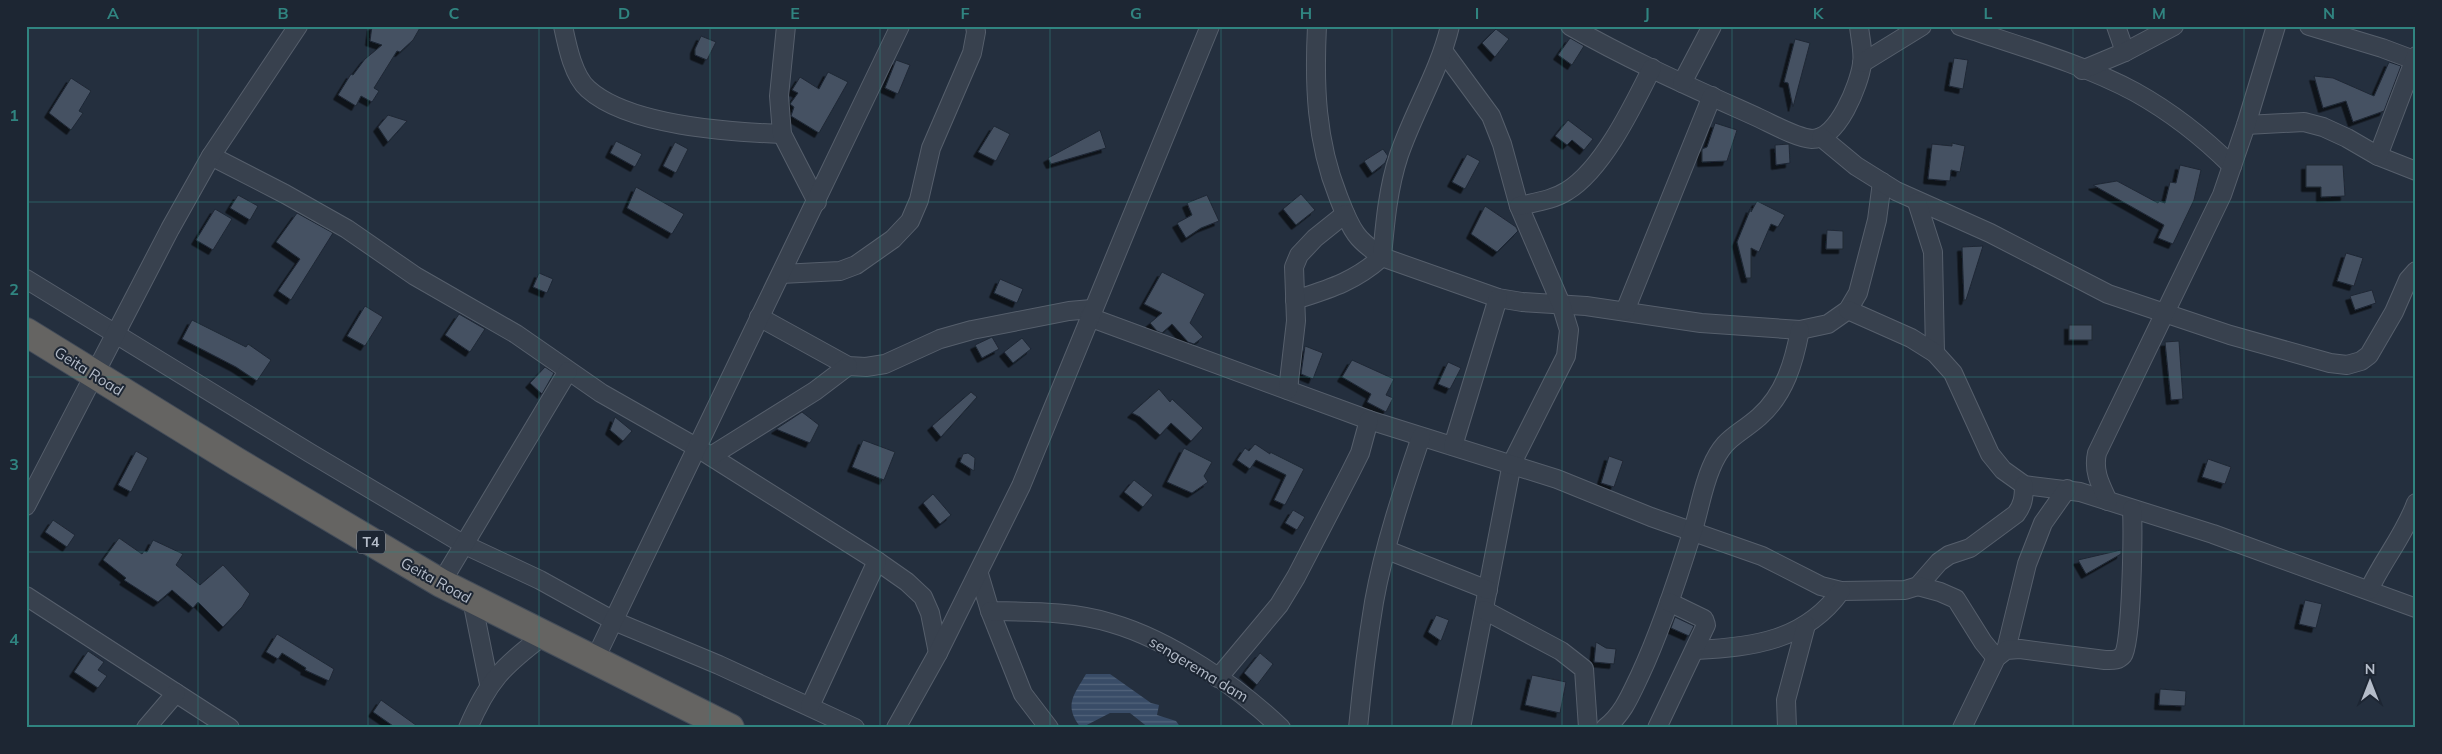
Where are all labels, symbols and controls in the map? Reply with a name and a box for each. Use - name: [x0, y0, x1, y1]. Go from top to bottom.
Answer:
- text: A: [107, 3, 119, 23]
- text: B: [277, 3, 289, 23]
- text: C: [449, 3, 460, 23]
- text: D: [618, 3, 630, 23]
- text: E: [790, 3, 800, 23]
- text: F: [960, 3, 970, 23]
- text: G: [1130, 3, 1142, 23]
- text: H: [1300, 3, 1312, 23]
- text: I: [1475, 3, 1479, 23]
- text: J: [1644, 3, 1650, 23]
- text: K: [1813, 3, 1825, 23]
- text: L: [1984, 3, 1993, 23]
- text: M: [2152, 3, 2166, 23]
- text: N: [2323, 3, 2335, 23]
- text: 1: [9, 105, 19, 125]
- text: 2: [9, 279, 19, 299]
- street label: Geita Road: [51, 342, 127, 400]
- text: 3: [9, 454, 19, 474]
- road number: T4: [357, 530, 385, 554]
- street label: Geita Road: [397, 553, 475, 607]
- text: 4: [9, 629, 19, 649]
- street label: sengerema dam: [1146, 632, 1252, 706]
- north arrow: [2344, 656, 2394, 706]
- text: N: [2365, 660, 2375, 678]

